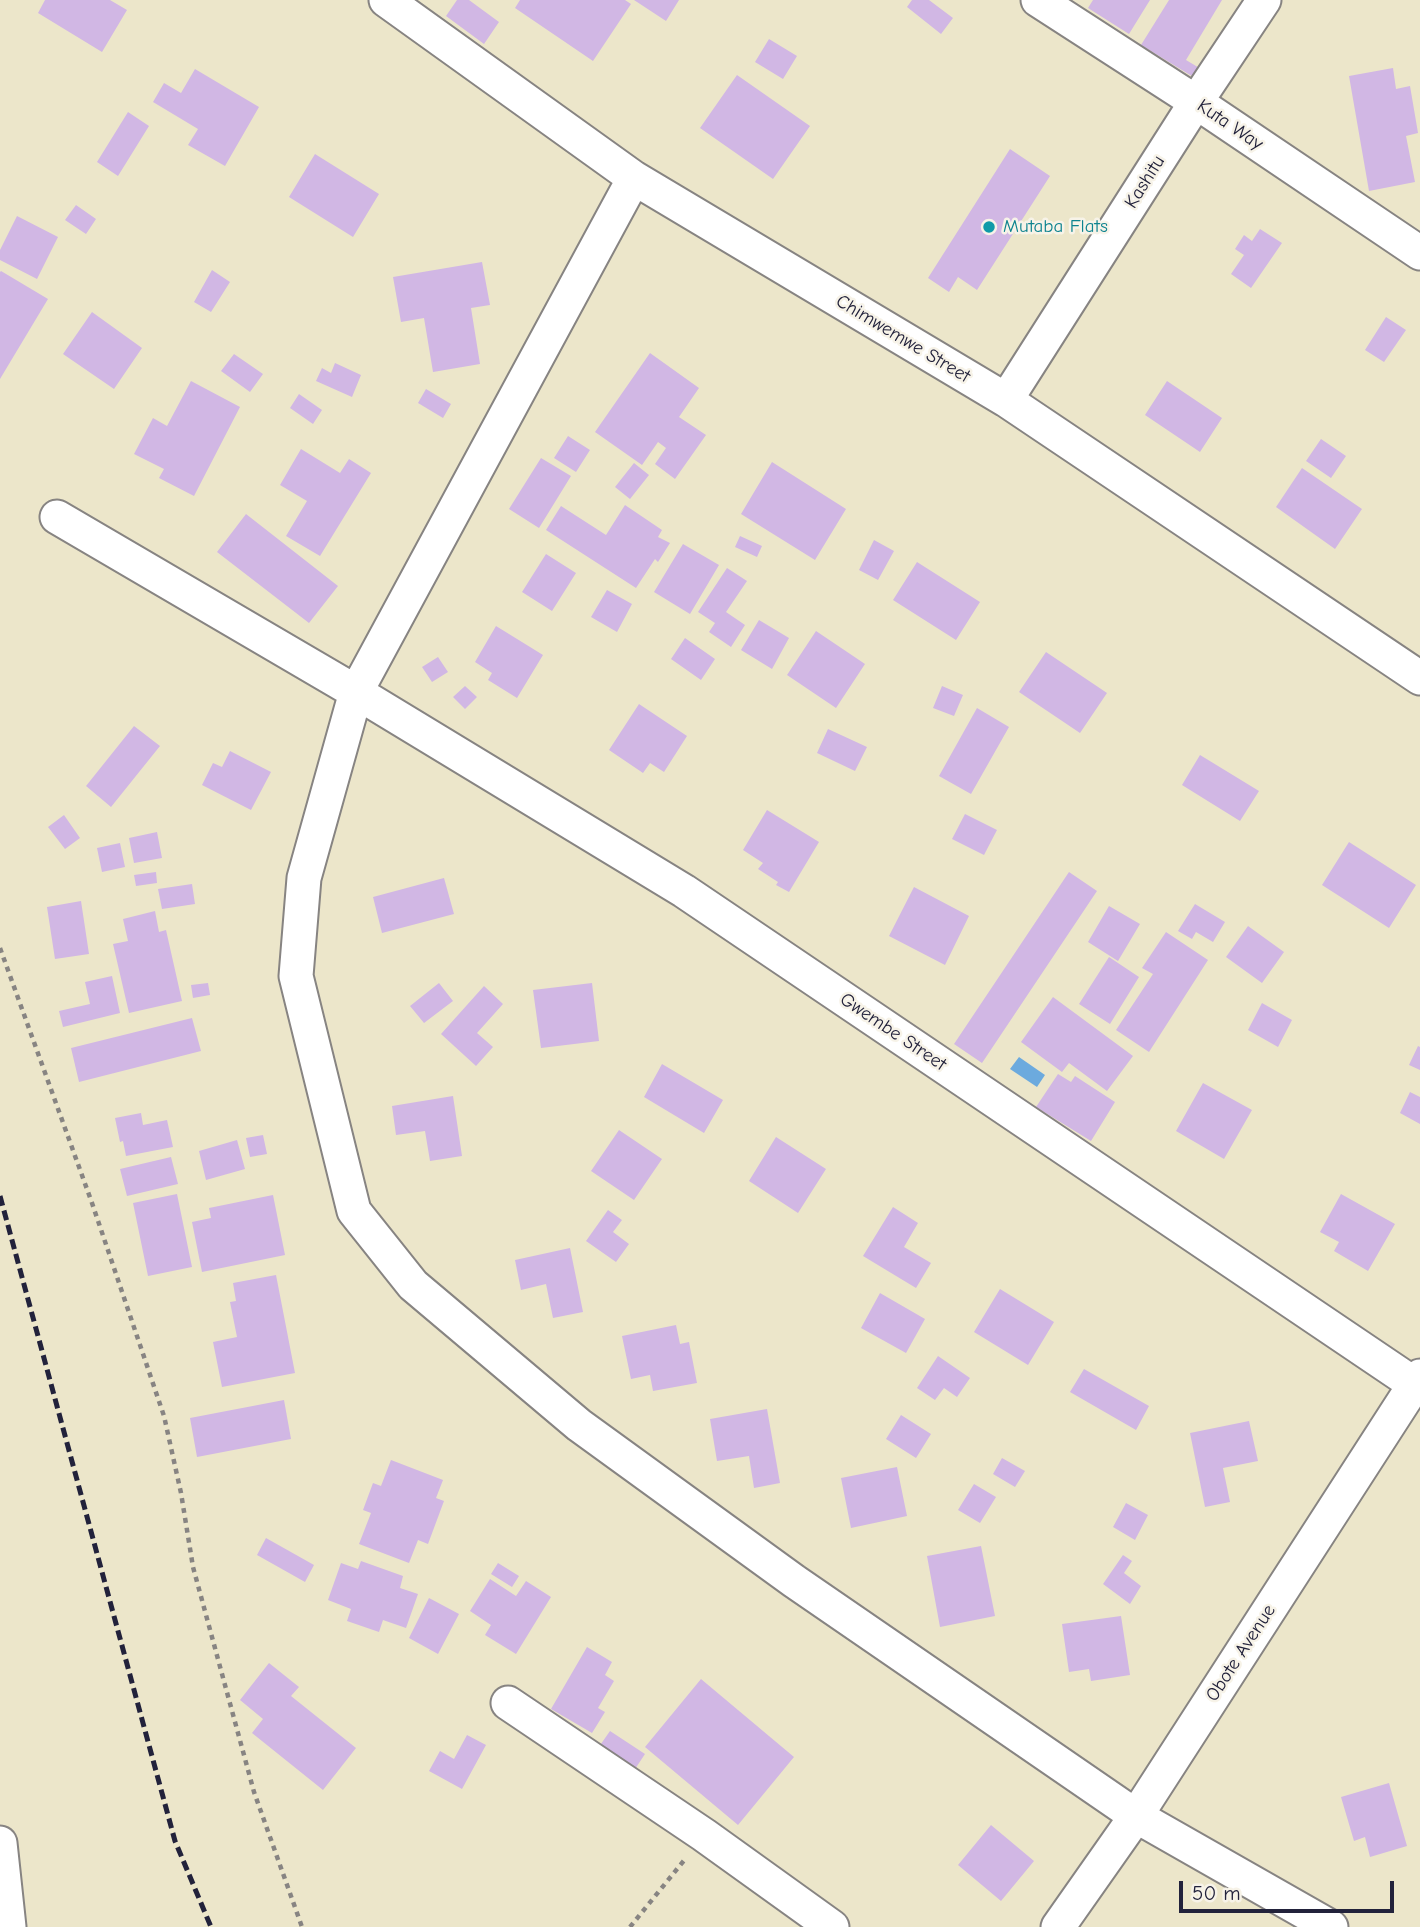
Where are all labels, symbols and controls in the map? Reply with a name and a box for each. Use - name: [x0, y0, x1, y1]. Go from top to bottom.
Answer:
- street label: Kuta Way: [1193, 95, 1267, 155]
- street label: Kashitu: [1120, 151, 1170, 213]
- place label: Mutaba Flats: [1003, 216, 1108, 238]
- marker: Mutaba Flats: [981, 219, 997, 235]
- street label: Chimwemwe Street: [832, 290, 974, 388]
- street label: Gwembe Street: [835, 988, 951, 1076]
- street label: Obote Avenue: [1201, 1600, 1281, 1706]
- scale bar: [1182, 1868, 1397, 1912]
- text: 50 m: [1192, 1881, 1241, 1905]

